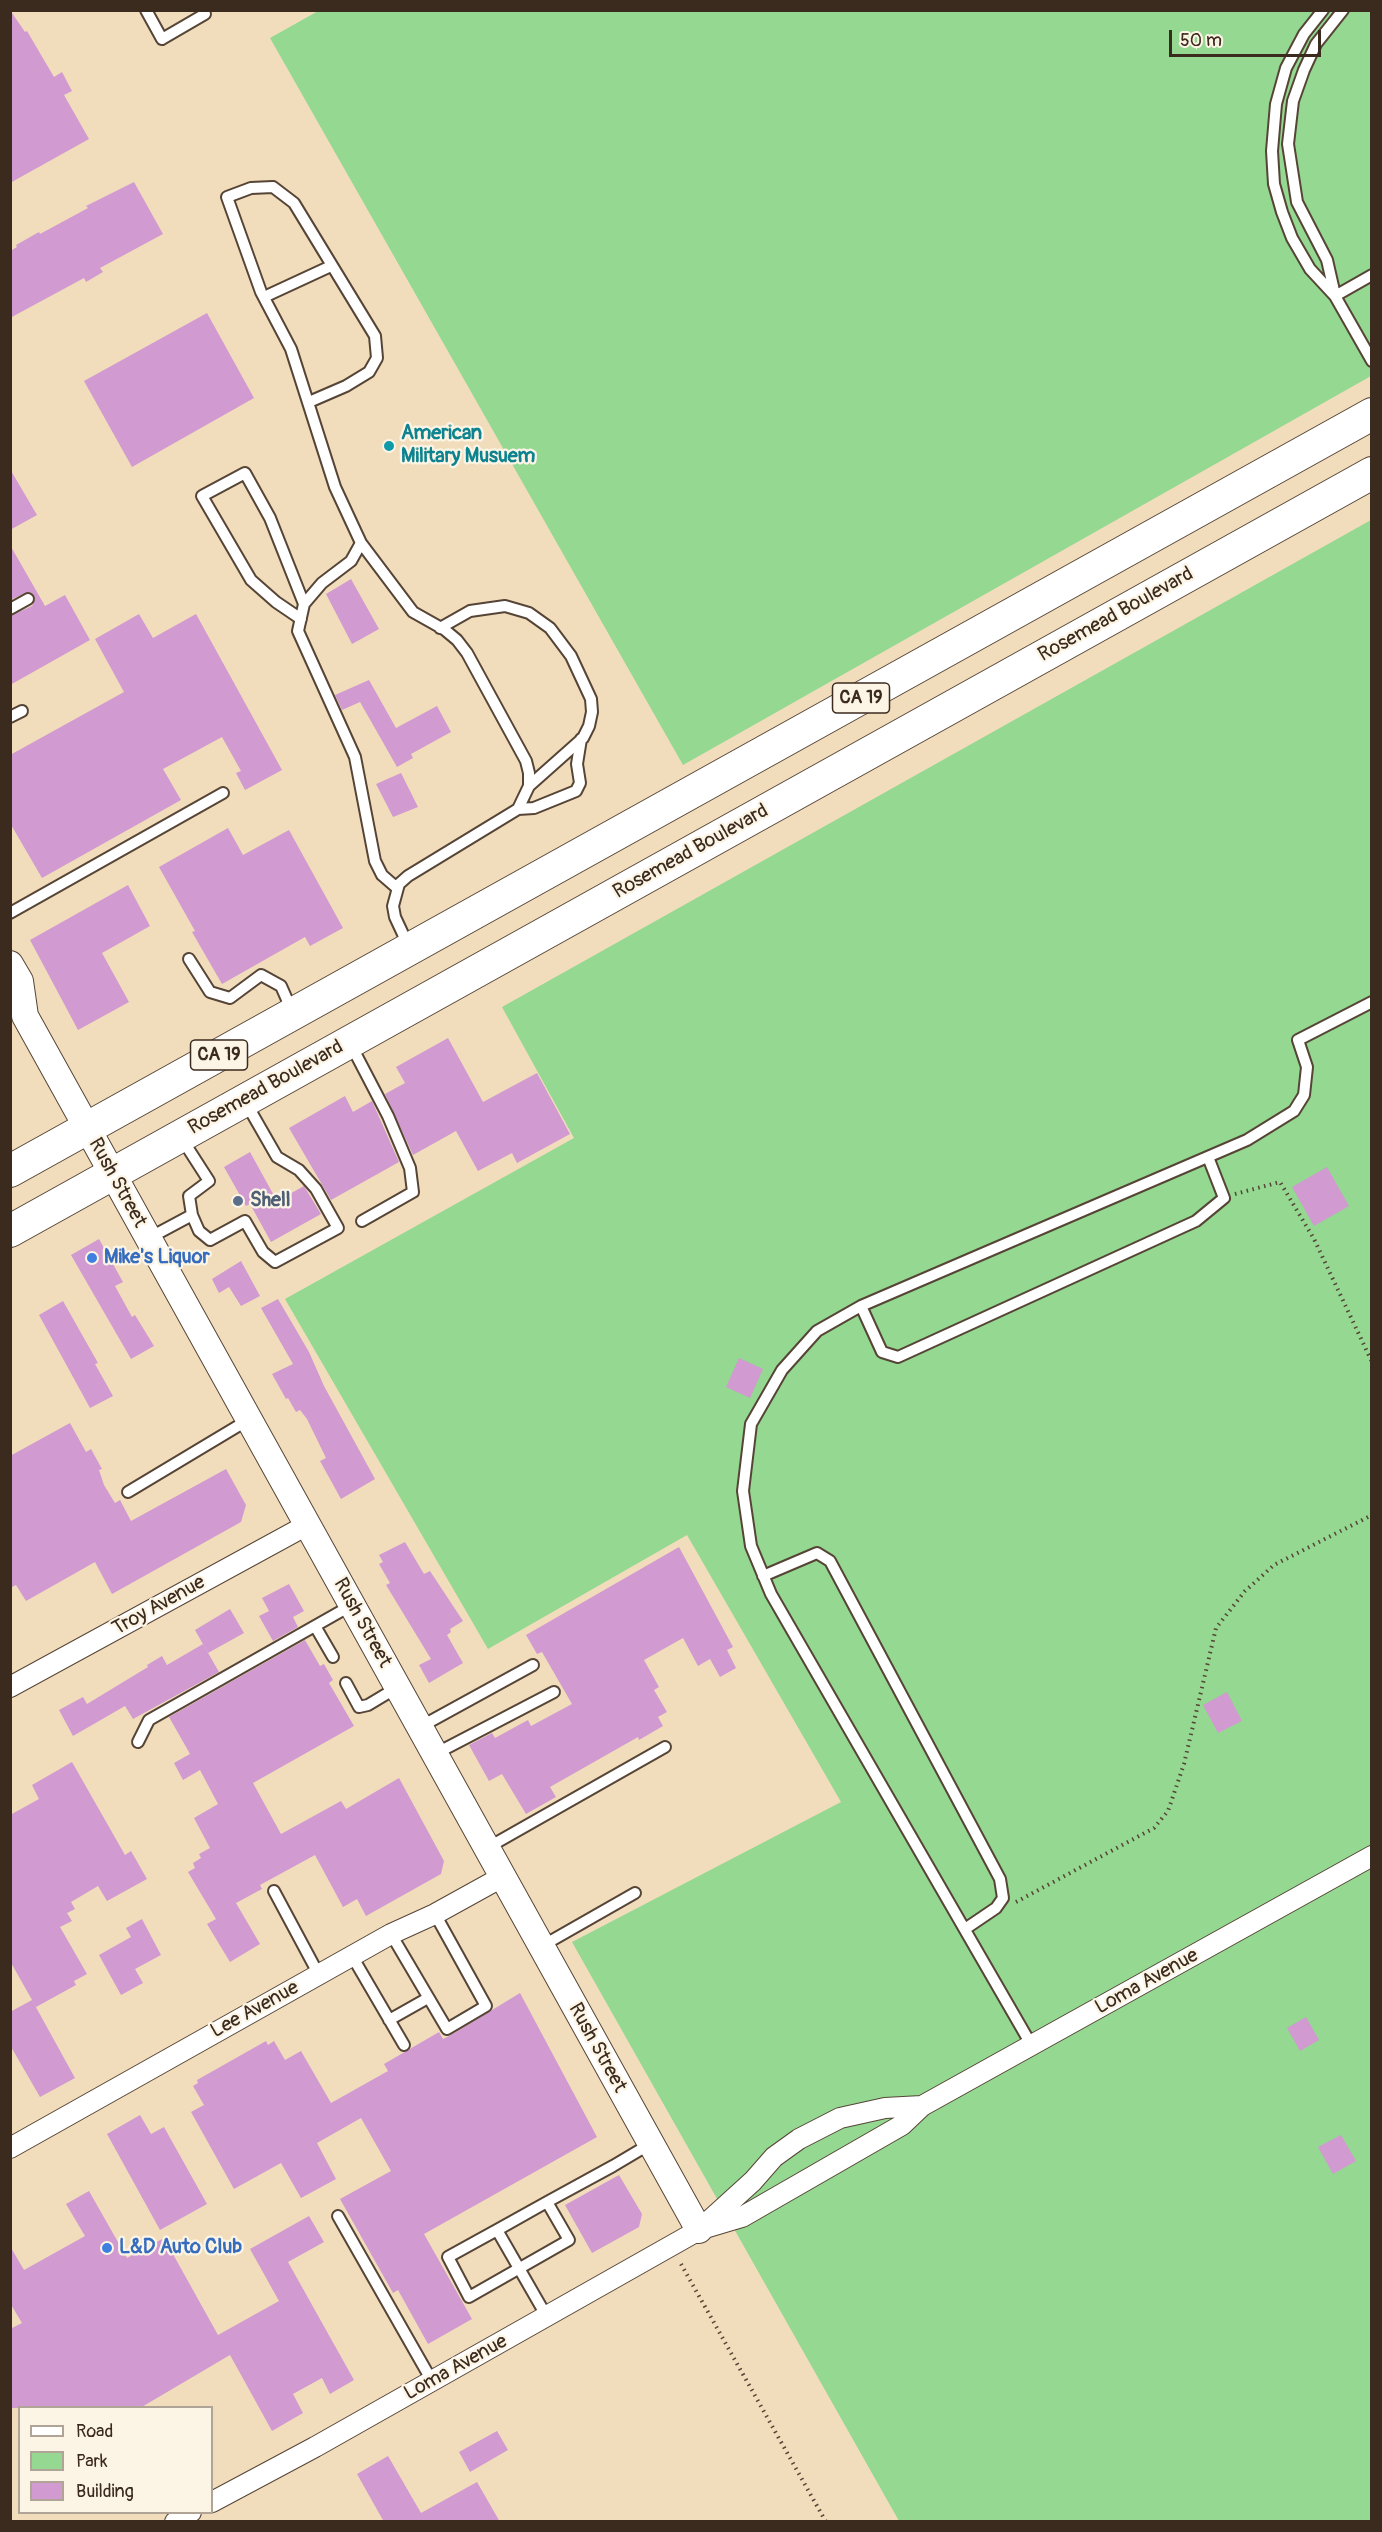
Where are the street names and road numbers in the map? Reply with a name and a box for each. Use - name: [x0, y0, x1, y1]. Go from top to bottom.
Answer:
- street label: Rosemead Boulevard: [1034, 562, 1198, 668]
- road number: CA 19: [832, 683, 890, 713]
- street label: Rosemead Boulevard: [609, 799, 773, 905]
- street label: Rosemead Boulevard: [184, 1035, 348, 1141]
- road number: CA 19: [190, 1040, 248, 1070]
- street label: Rush Street: [83, 1134, 151, 1232]
- street label: Troy Avenue: [108, 1571, 210, 1641]
- street label: Rush Street: [328, 1574, 396, 1672]
- street label: Loma Avenue: [1091, 1944, 1203, 2020]
- street label: Lee Avenue: [207, 1976, 303, 2044]
- street label: Rush Street: [563, 1999, 631, 2097]
- street label: Loma Avenue: [400, 2330, 512, 2406]

